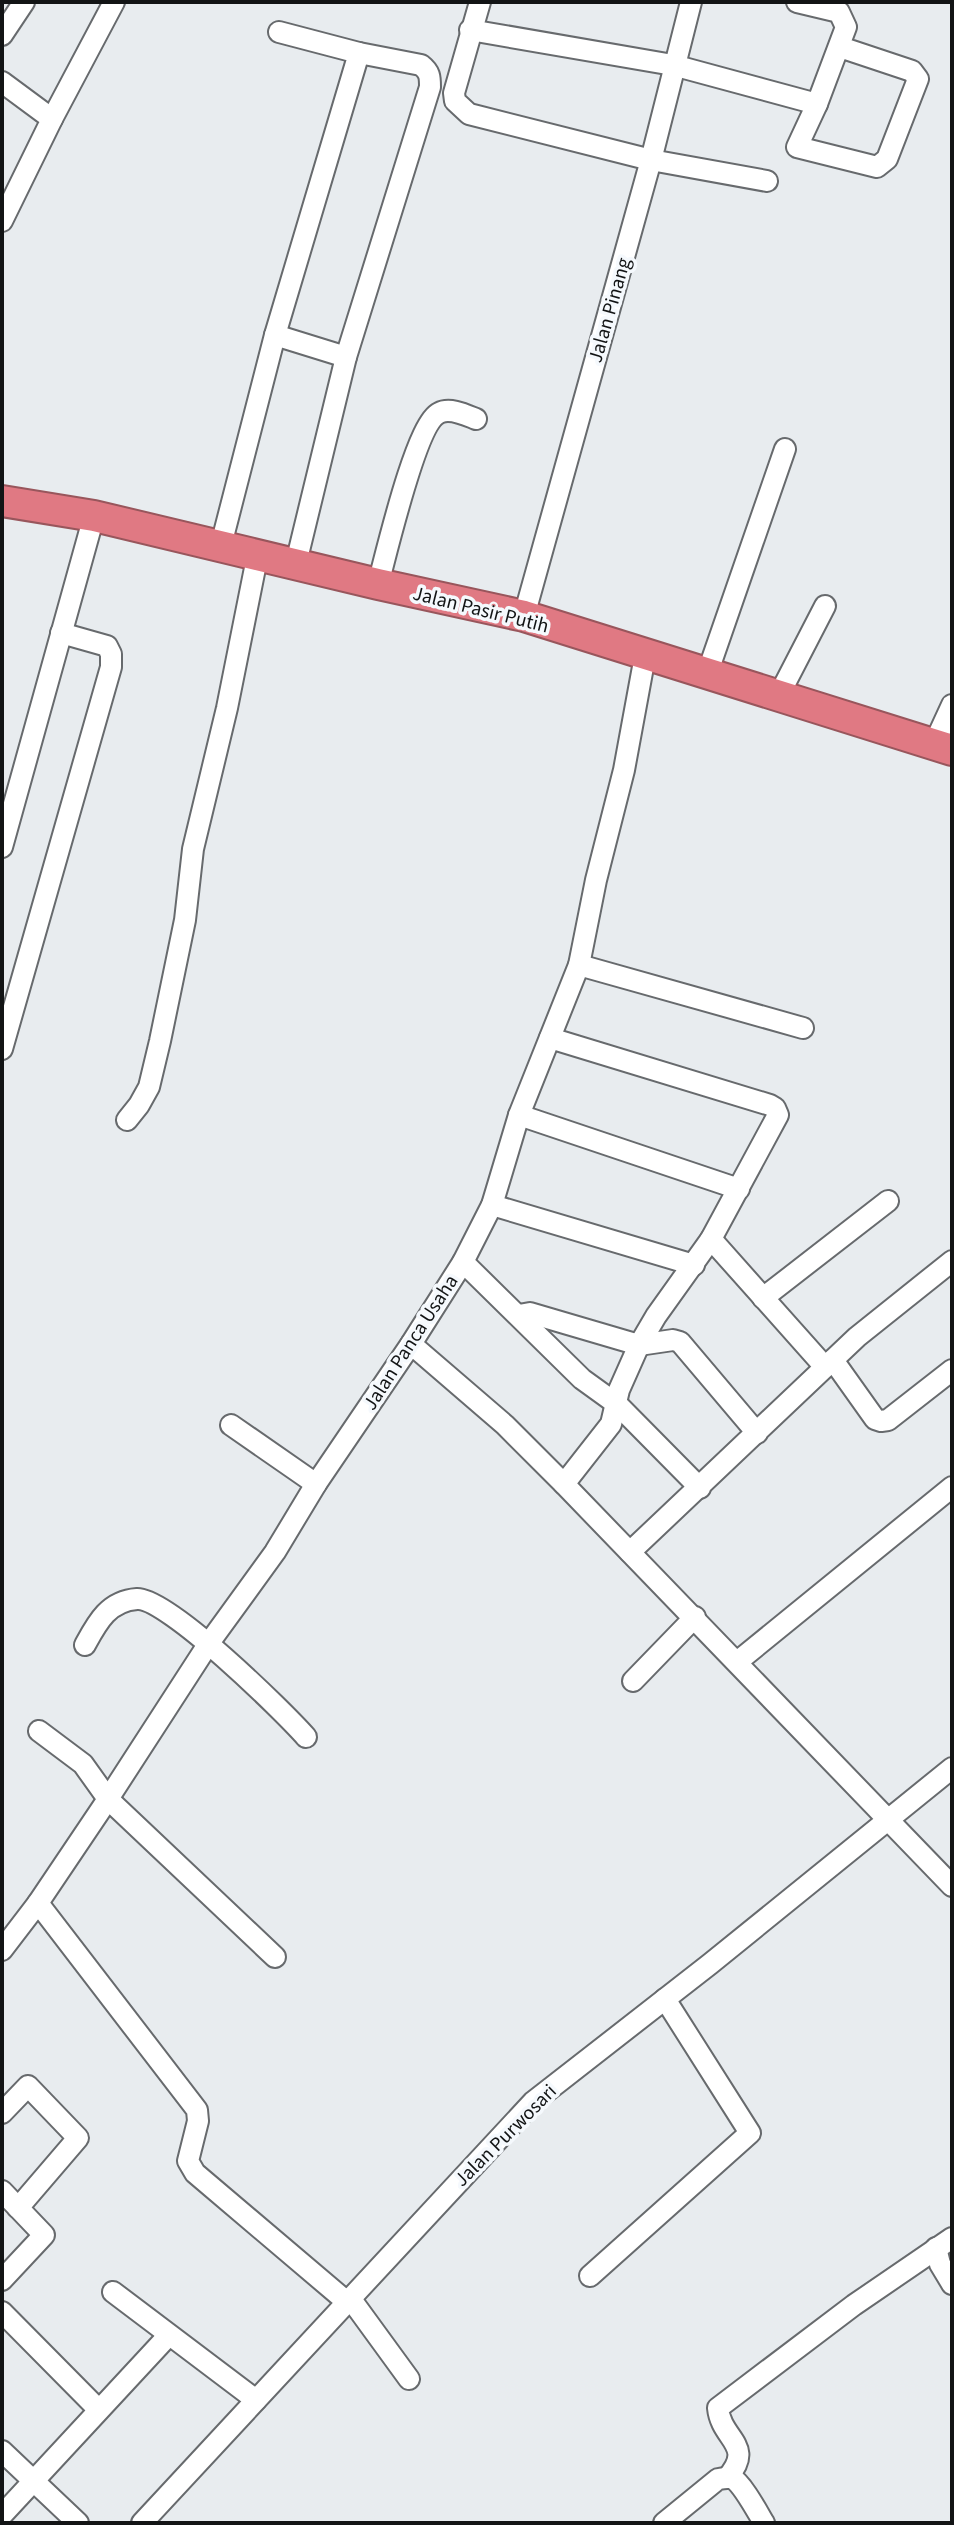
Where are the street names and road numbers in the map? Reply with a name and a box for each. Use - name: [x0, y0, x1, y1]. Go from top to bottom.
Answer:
- street label: Jalan Pinang: [582, 254, 638, 366]
- street label: Jalan Pasir Putih: [410, 580, 552, 640]
- street label: Jalan Panca Usaha: [356, 1269, 465, 1416]
- street label: Jalan Purwosari: [448, 2078, 563, 2193]

